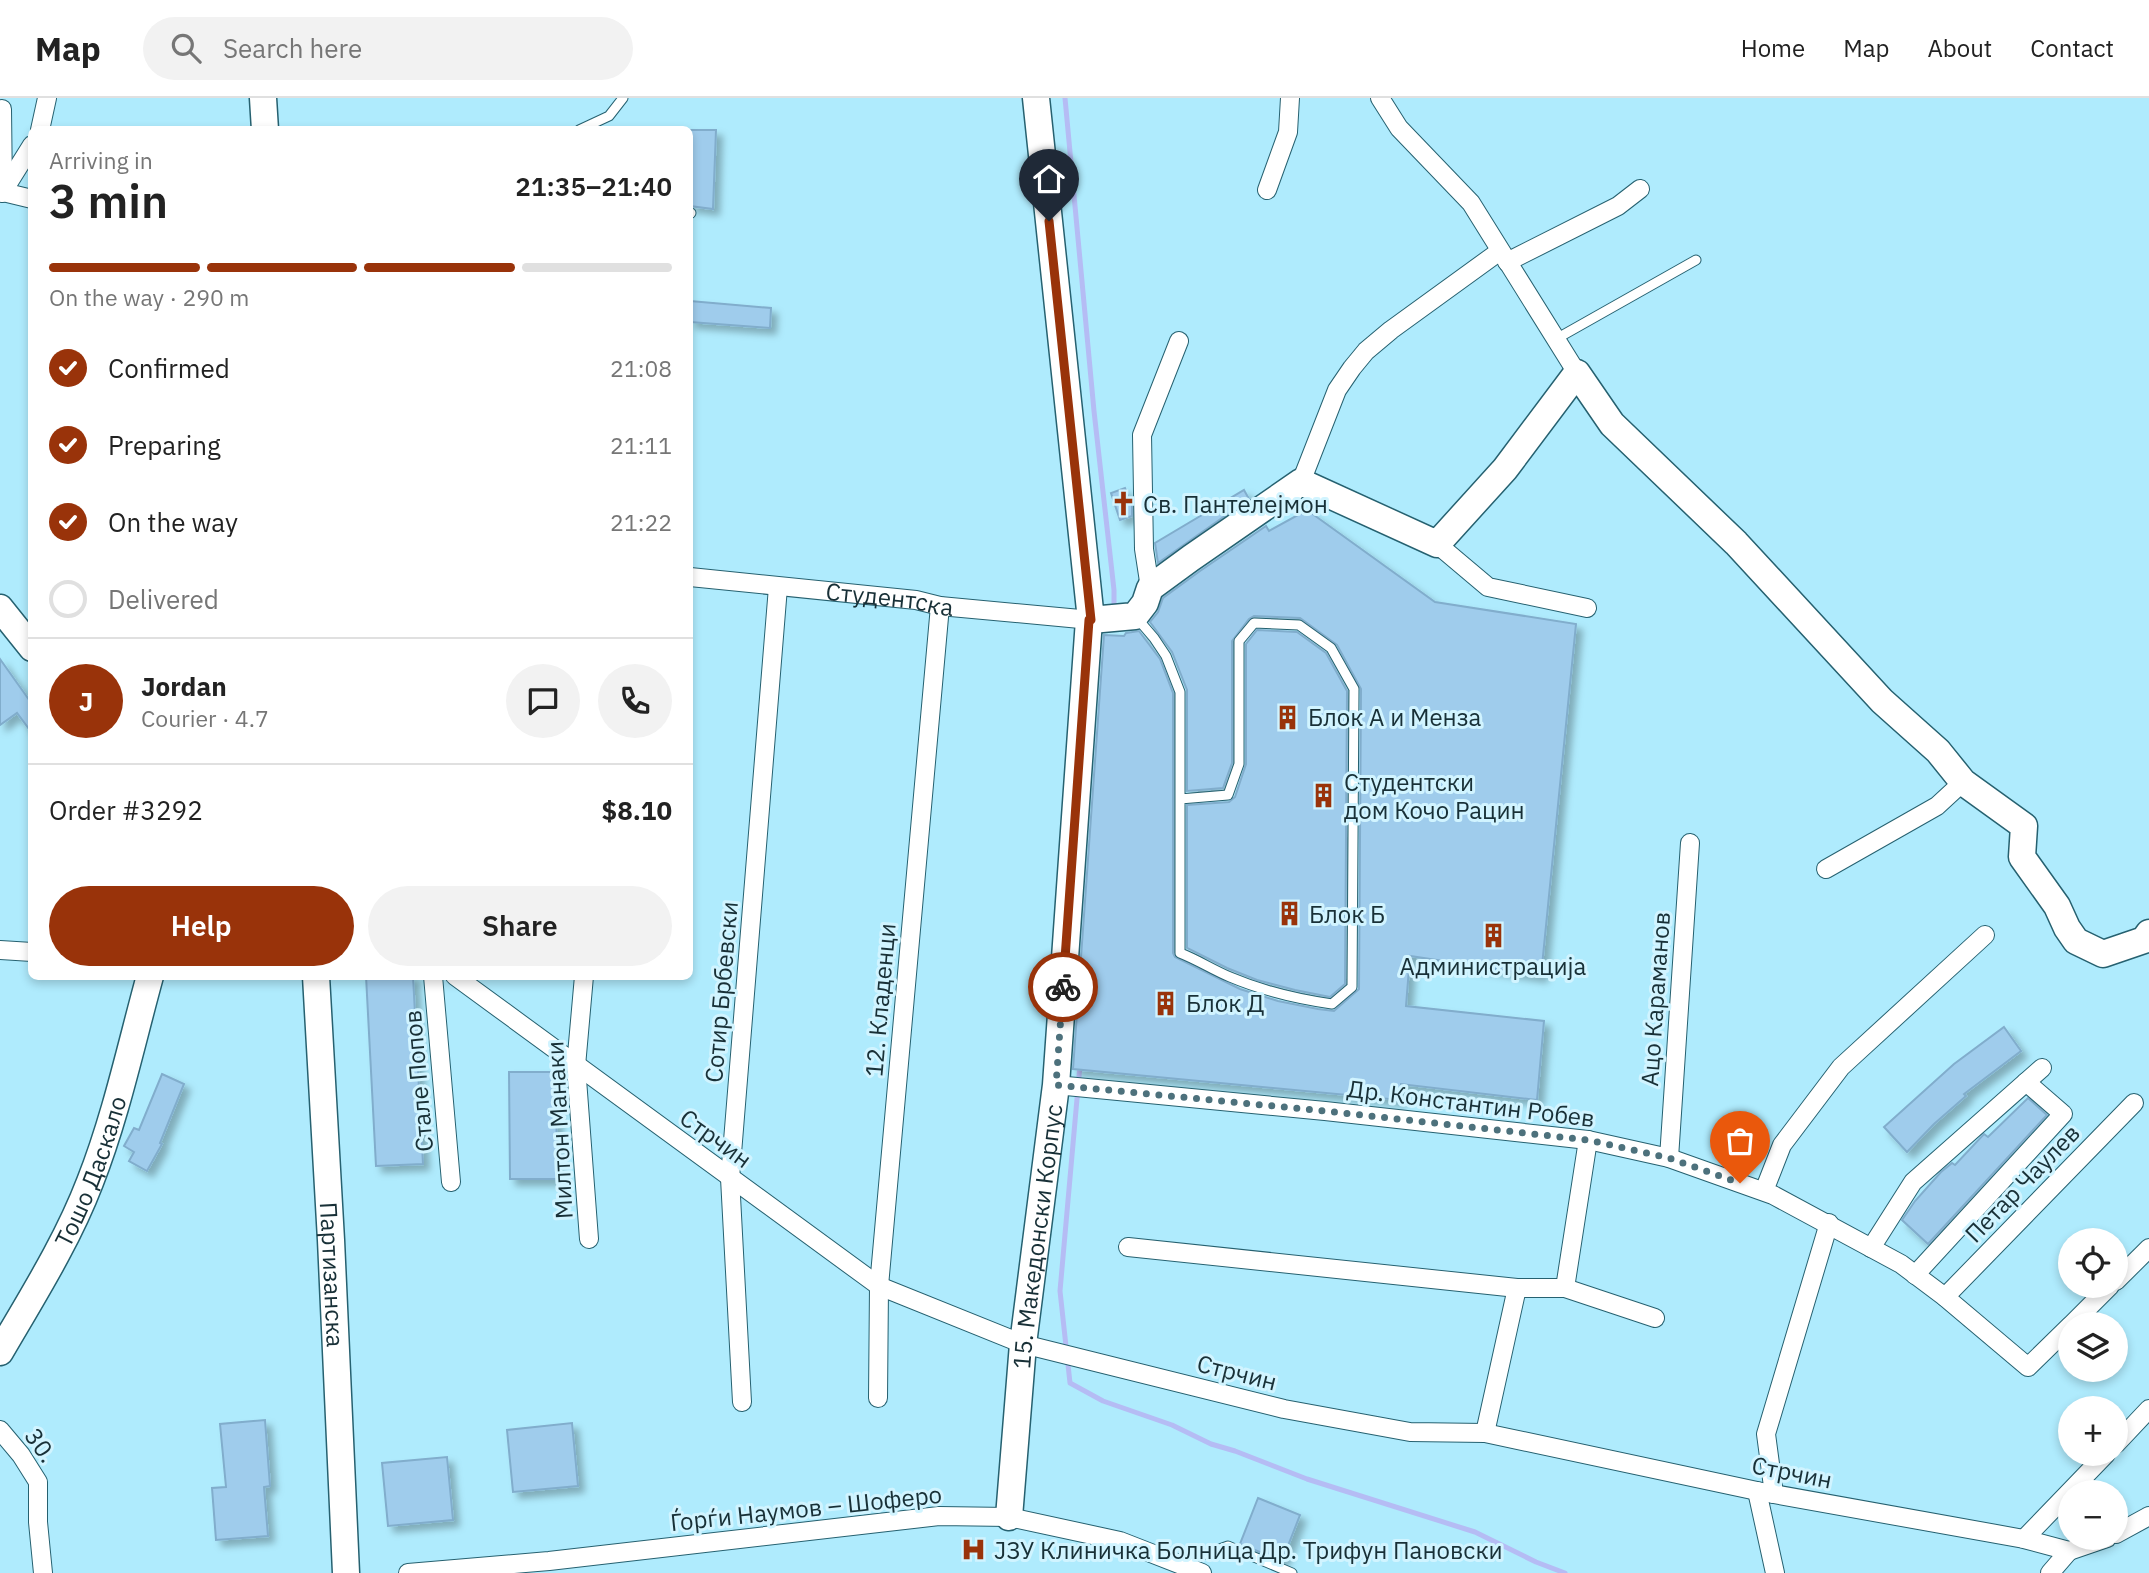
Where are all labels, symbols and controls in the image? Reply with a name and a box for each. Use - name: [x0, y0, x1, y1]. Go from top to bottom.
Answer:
- search box: [143, 17, 633, 80]
- text: Map: [35, 27, 101, 70]
- icon: search: [167, 29, 205, 67]
- text: Search here: [223, 31, 362, 65]
- text: Home: [1741, 32, 1805, 64]
- text: Map: [1843, 32, 1889, 64]
- text: About: [1927, 32, 1992, 64]
- text: Contact: [2030, 32, 2114, 64]
- text: Arriving in: [49, 145, 153, 175]
- pin: [1019, 149, 1079, 221]
- icon: home: [1030, 160, 1068, 198]
- text: 21:35–21:40: [515, 169, 672, 203]
- text: 3 min: [49, 171, 168, 231]
- text: On the way · 290 m: [49, 282, 249, 312]
- icon: check: [49, 349, 87, 387]
- text: Confirmed: [108, 351, 230, 385]
- text: 21:08: [610, 353, 672, 383]
- icon: check: [49, 426, 87, 464]
- text: Preparing: [108, 428, 221, 462]
- text: 21:11: [610, 430, 672, 460]
- place label: Св. Пантелејмон: [1143, 488, 1328, 520]
- church icon: Св. Пантелејмон: [1109, 490, 1137, 518]
- icon: check: [49, 503, 87, 541]
- text: On the way: [108, 505, 238, 539]
- text: 21:22: [610, 507, 672, 537]
- street label: Студентска: [824, 575, 955, 623]
- text: Delivered: [108, 582, 219, 616]
- button: chat: [506, 664, 580, 738]
- button: phone: [598, 664, 672, 738]
- text: Jordan: [141, 669, 227, 703]
- text: J: [79, 684, 93, 718]
- place label: Блок А и Менза: [1308, 701, 1482, 733]
- text: Courier · 4.7: [141, 703, 269, 733]
- building icon: Блок А и Менза: [1274, 703, 1302, 731]
- place label: Студентски дом Кочо Рацин: [1344, 766, 1525, 826]
- building icon: Студентски дом Кочо Рацин: [1310, 782, 1338, 810]
- text: Order #3292: [49, 793, 203, 827]
- text: $8.10: [602, 793, 672, 827]
- button: Help: [49, 886, 354, 966]
- button: Share: [368, 886, 672, 966]
- place label: Блок Б: [1309, 898, 1385, 930]
- street label: Сотир Брбевски: [697, 900, 745, 1084]
- building icon: Блок Б: [1275, 900, 1303, 928]
- street label: Ацо Караманов: [1633, 911, 1677, 1087]
- building icon: Администрација: [1479, 921, 1507, 949]
- street label: 12. Кладенци: [857, 922, 903, 1078]
- place label: Администрација: [1400, 950, 1587, 982]
- courier: [1028, 952, 1098, 1022]
- icon: bike: [1044, 968, 1082, 1006]
- place label: Блок Д: [1186, 987, 1265, 1019]
- building icon: Блок Д: [1152, 989, 1180, 1017]
- street label: Стале Попов: [396, 1009, 440, 1153]
- street label: Милтон Манаки: [538, 1040, 580, 1220]
- street label: Др. Константин Робев: [1346, 1072, 1596, 1134]
- street label: Тошо Даскало: [47, 1092, 133, 1252]
- street label: Стрчин: [674, 1101, 758, 1175]
- street label: 15. Македонски Корпус: [1005, 1102, 1069, 1370]
- pin: [1710, 1111, 1770, 1183]
- street label: Петар Чаулев: [1957, 1117, 2087, 1249]
- icon: bag: [1721, 1122, 1759, 1160]
- street label: Партизанска: [313, 1201, 352, 1348]
- map controls: [2058, 1228, 2128, 1550]
- button: locate: [2058, 1228, 2128, 1298]
- button: layers: [2058, 1312, 2128, 1382]
- street label: Стрчин: [1194, 1347, 1280, 1397]
- button: +: [2058, 1396, 2128, 1466]
- street label: 30.: [18, 1421, 64, 1469]
- street label: Стрчин: [1749, 1449, 1835, 1495]
- street label: Ѓорѓи Наумов – Шоферо: [669, 1478, 943, 1538]
- button: −: [2058, 1480, 2128, 1550]
- place label: ЈЗУ Клиничка Болница Др. Трифун Пановски: [994, 1534, 1503, 1566]
- hospital icon: ЈЗУ Клиничка Болница Др. Трифун Пановски: [960, 1536, 988, 1564]

